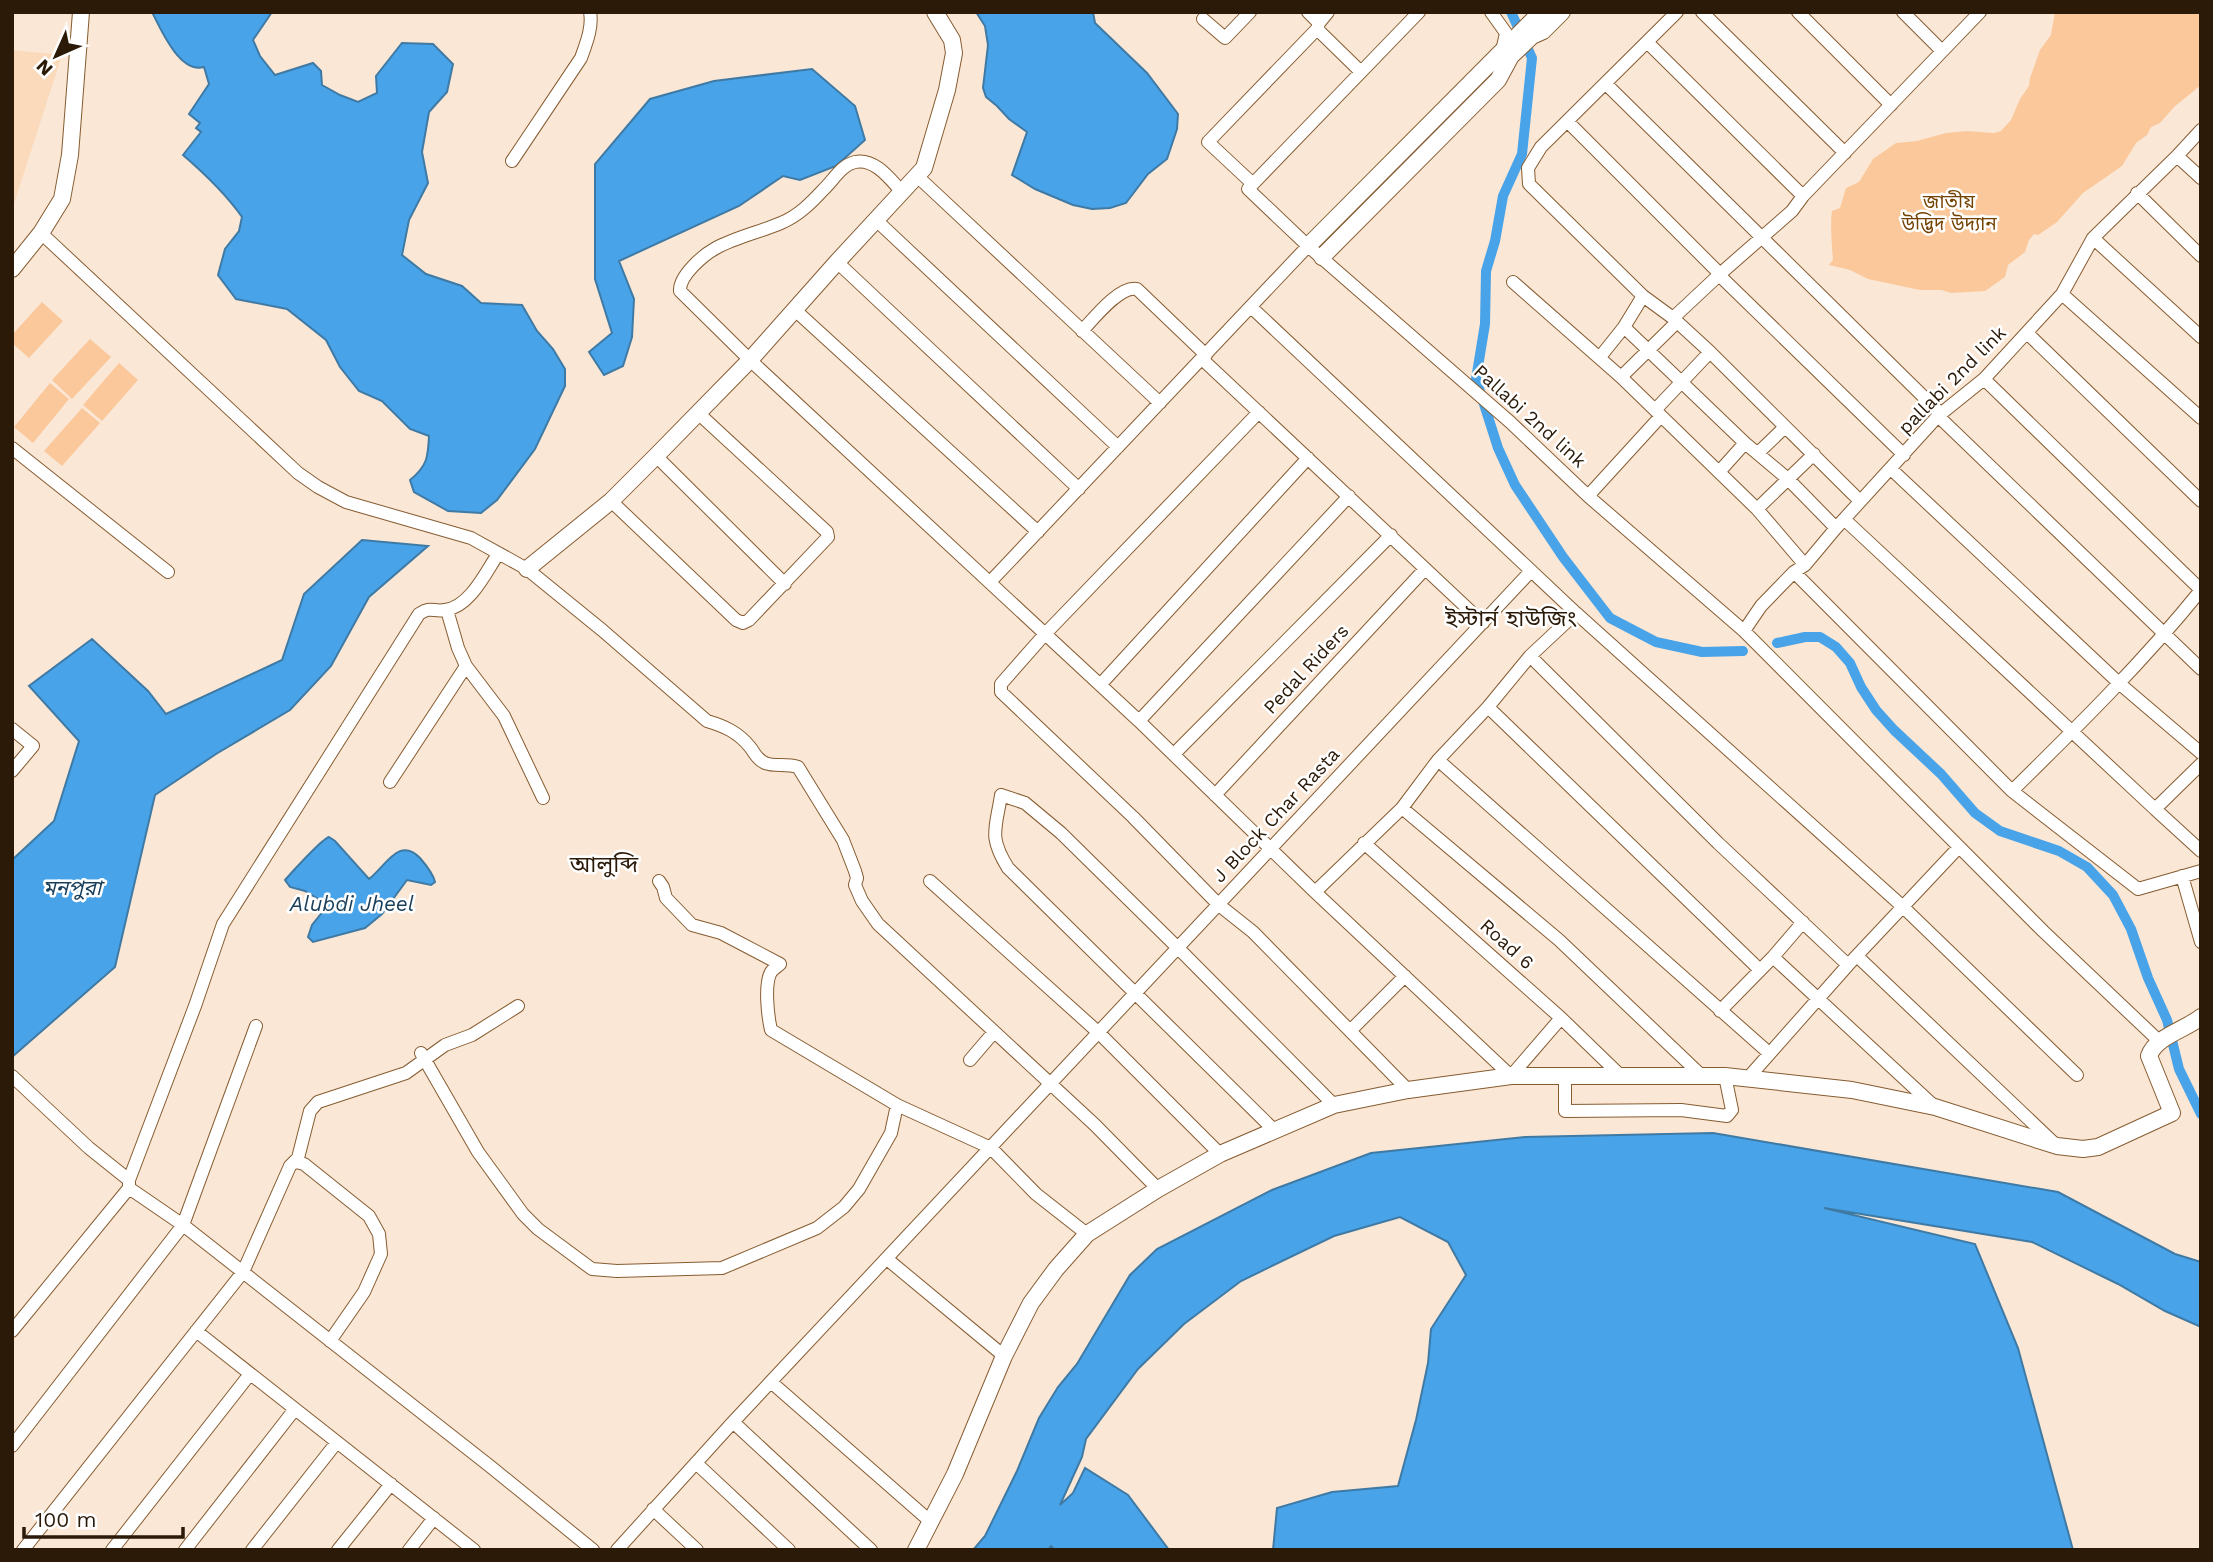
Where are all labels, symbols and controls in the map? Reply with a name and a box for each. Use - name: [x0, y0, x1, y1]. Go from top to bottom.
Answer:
- north arrow: [21, 21, 91, 91]
- text: N: [31, 55, 57, 81]
- park label: জাতীয় উদ্ভিদ উদ্যান: [1900, 190, 1997, 235]
- street label: pallabi 2nd link: [1893, 321, 2011, 439]
- street label: Pallabi 2nd link: [1469, 360, 1591, 472]
- district label: ইস্টার্ন হাউজিং: [1444, 605, 1577, 632]
- street label: Pedal Riders: [1259, 619, 1353, 719]
- street label: J Block Char Rasta: [1208, 743, 1345, 887]
- district label: আলুব্দি: [569, 851, 638, 878]
- water label: মনপুরা: [43, 875, 106, 900]
- water label: Alubdi Jheel: [289, 891, 414, 916]
- street label: Road 6: [1475, 914, 1539, 974]
- scale bar: [24, 1496, 184, 1540]
- text: 100 m: [35, 1507, 97, 1532]

